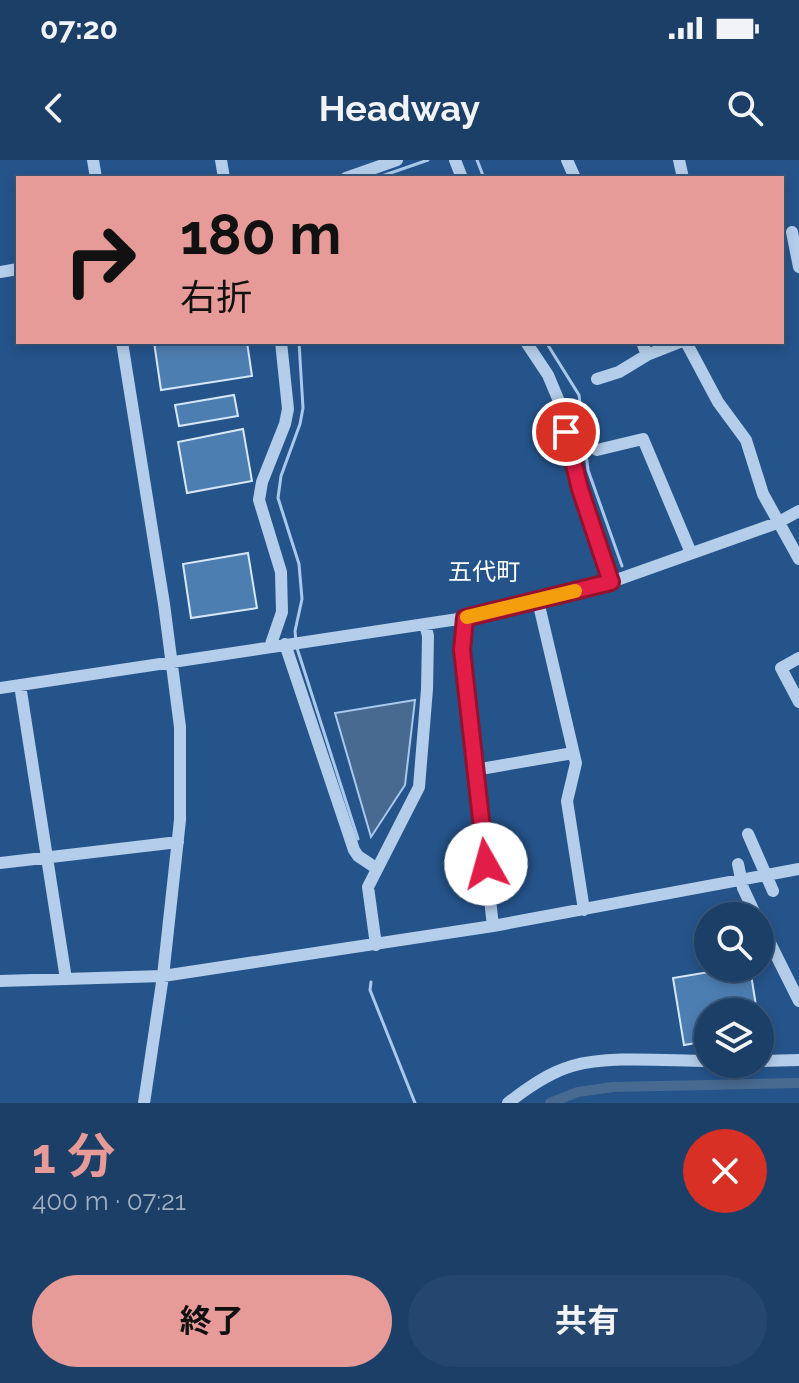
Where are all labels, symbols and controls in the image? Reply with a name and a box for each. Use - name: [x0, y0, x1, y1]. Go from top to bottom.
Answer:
- text: 07:20: [40, 11, 118, 46]
- icon: back: [32, 86, 76, 130]
- icon: search: [723, 86, 767, 130]
- text: Headway: [319, 87, 480, 129]
- text: 180 m: [180, 201, 341, 267]
- icon: right: [48, 208, 152, 312]
- text: 右折: [180, 276, 252, 318]
- pin: [532, 398, 600, 466]
- icon: arrive: [544, 410, 588, 454]
- district label: 五代町: [448, 557, 520, 586]
- position arrow: [444, 822, 528, 906]
- map controls: [694, 902, 774, 1078]
- button: search: [694, 902, 774, 982]
- button: layers: [694, 998, 774, 1078]
- text: 1 分: [32, 1128, 115, 1184]
- button: close: [683, 1129, 767, 1213]
- text: 400 m · 07:21: [32, 1186, 186, 1216]
- button: 終了: [32, 1275, 392, 1367]
- button: 共有: [408, 1275, 767, 1367]

